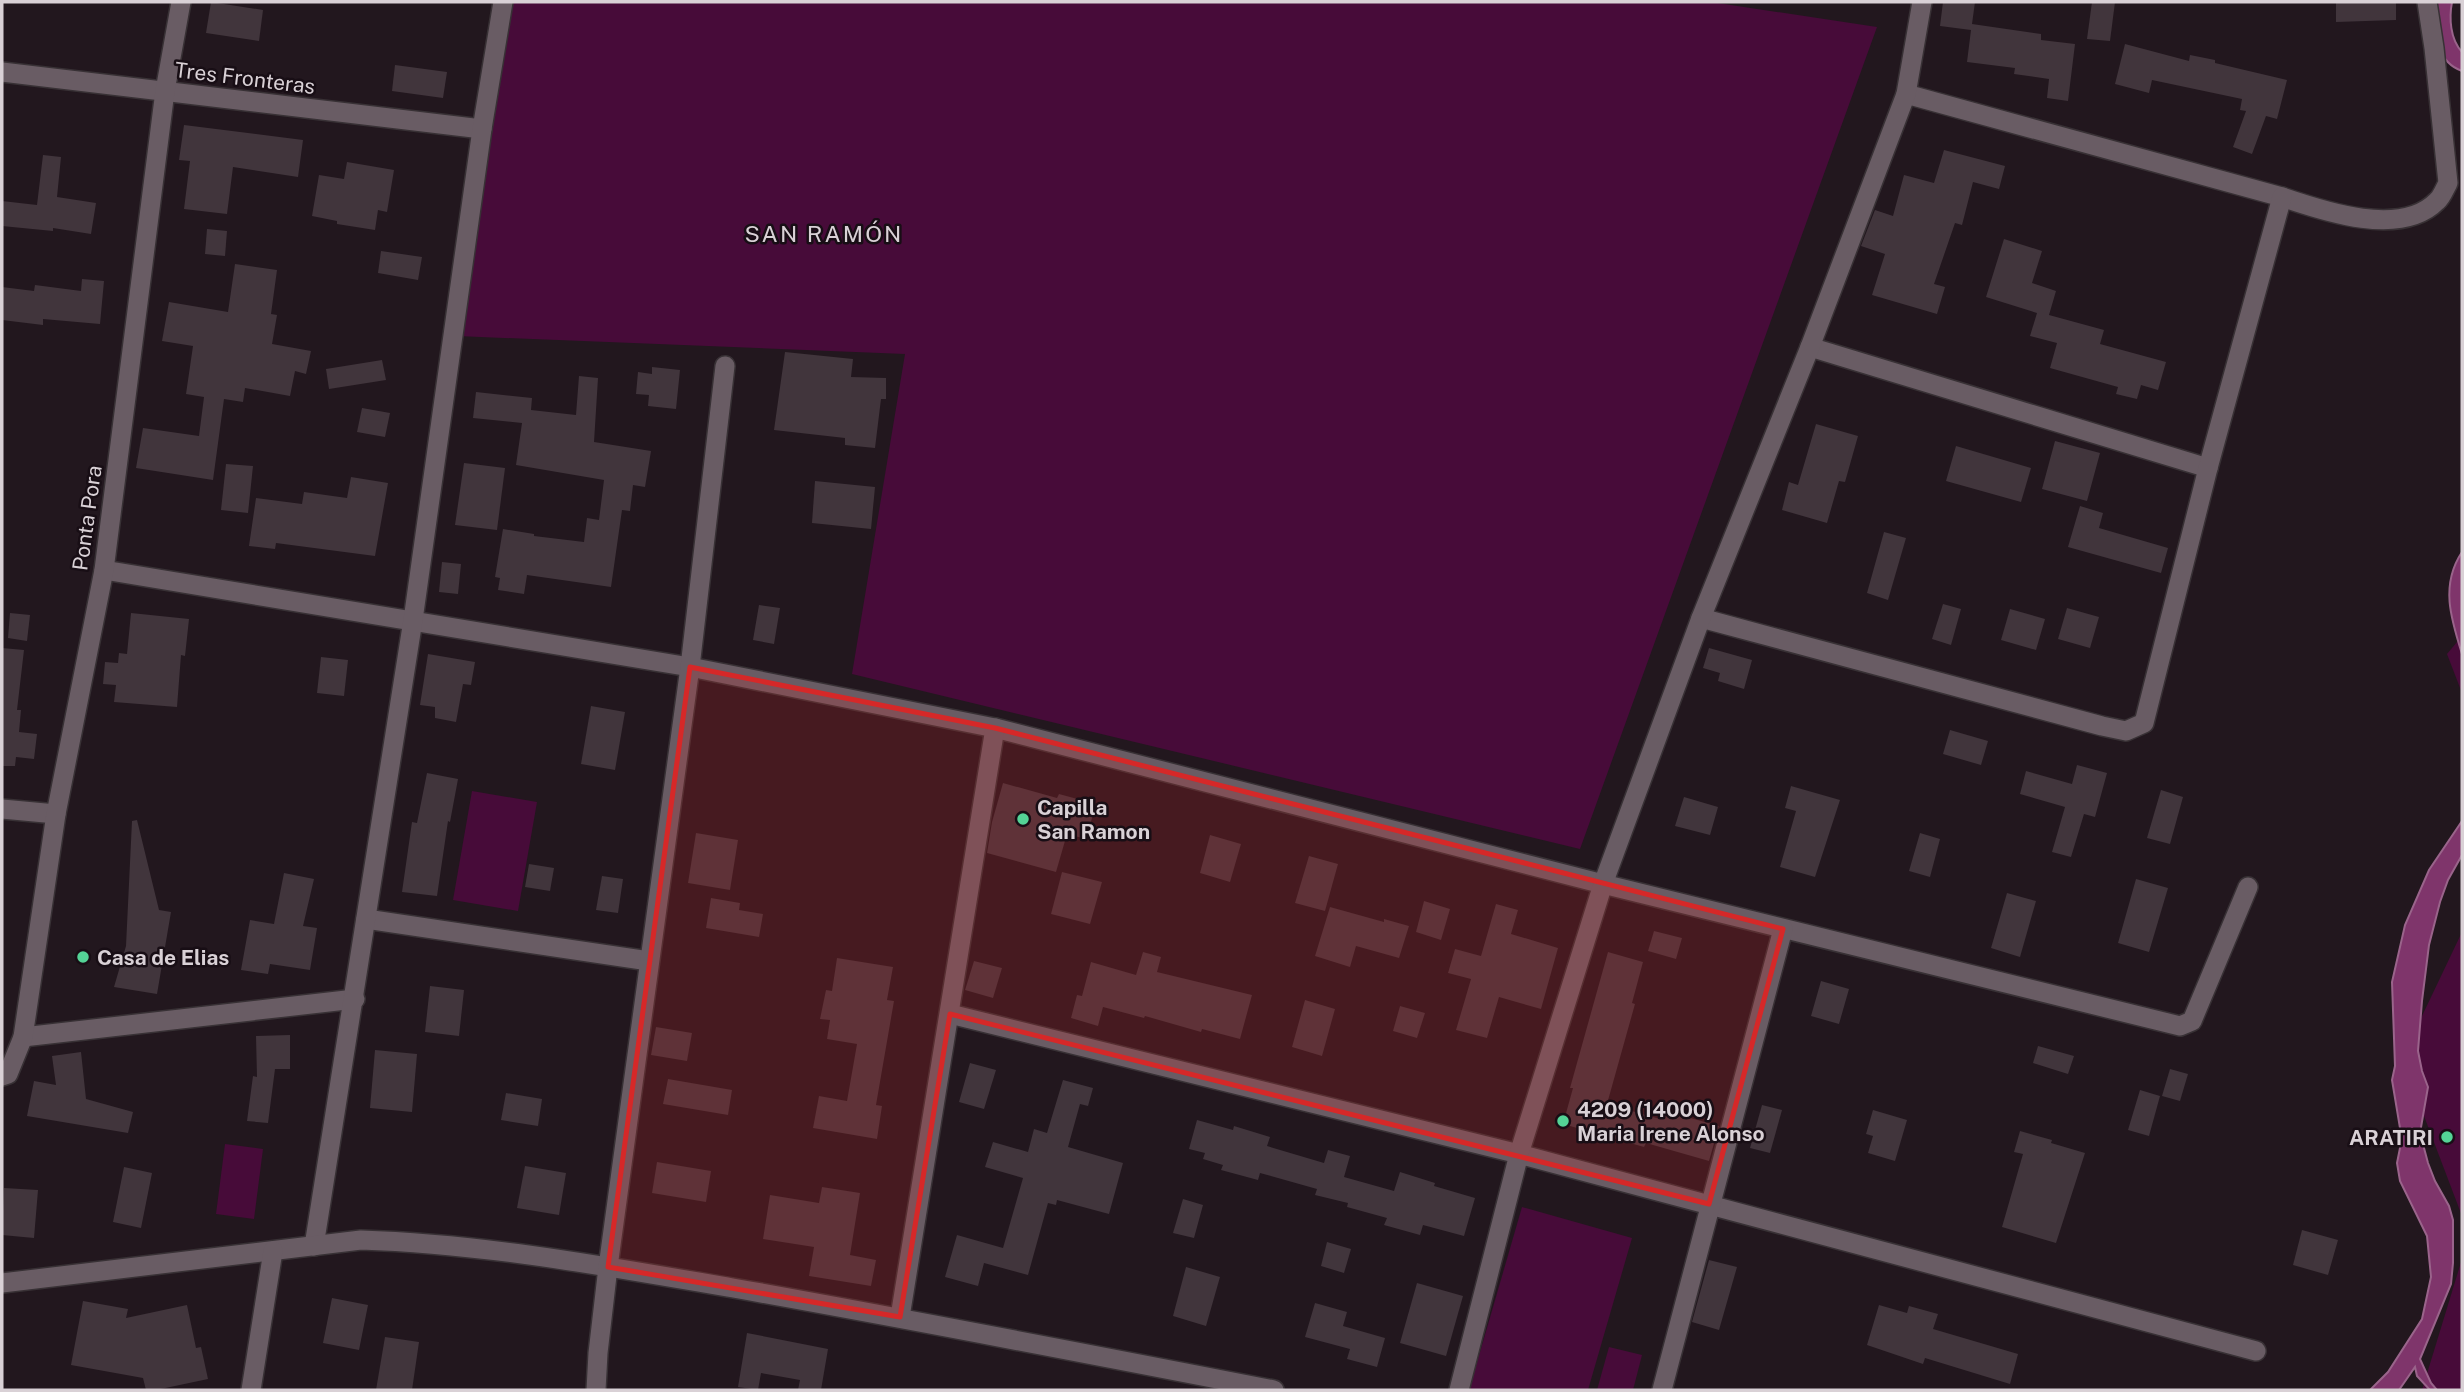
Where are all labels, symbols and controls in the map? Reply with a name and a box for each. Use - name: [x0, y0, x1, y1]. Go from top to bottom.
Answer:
- street label: Tres Fronteras: [173, 57, 317, 99]
- district label: SAN RAMÓN: [745, 220, 903, 247]
- street label: Ponta Pora: [67, 464, 107, 572]
- place label: Capilla San Ramon: [1037, 795, 1150, 844]
- marker: Capilla San Ramon: [1015, 811, 1031, 827]
- place label: Casa de Elias: [97, 945, 229, 970]
- marker: Casa de Elias: [75, 949, 91, 965]
- place label: 4209 (14000) Maria Irene Alonso: [1577, 1097, 1765, 1146]
- marker: 4209 (14000) Maria Irene Alonso: [1555, 1113, 1571, 1129]
- place label: ARATIRI: [2349, 1125, 2433, 1150]
- marker: ARATIRI: [2439, 1129, 2455, 1145]

